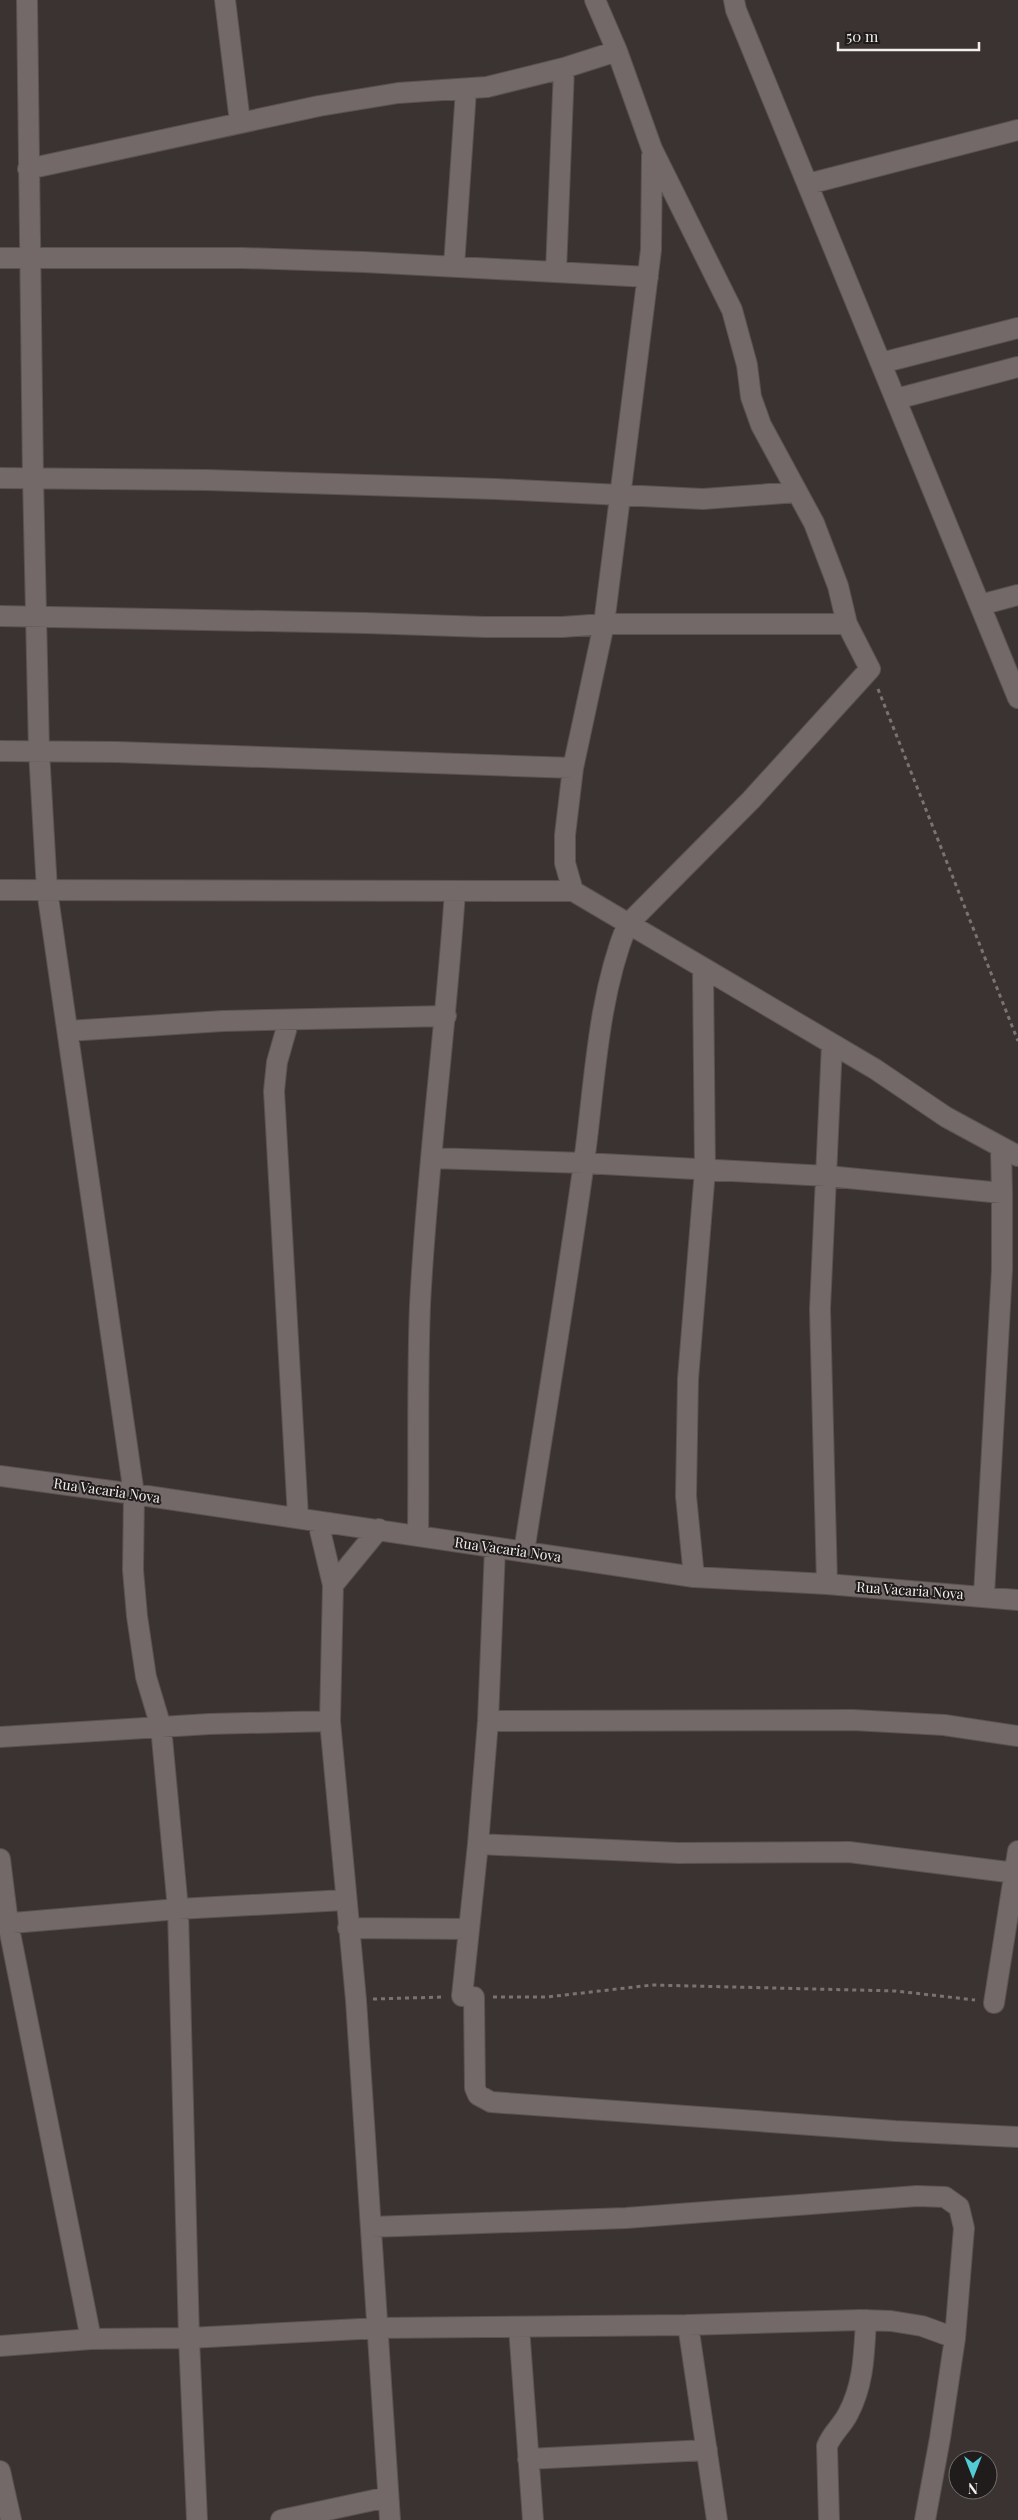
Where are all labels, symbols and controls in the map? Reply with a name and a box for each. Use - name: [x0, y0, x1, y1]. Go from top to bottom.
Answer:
- scale bar: [838, 20, 979, 52]
- text: 50 m: [846, 26, 879, 46]
- street label: Rua Vacaria Nova: [53, 1473, 161, 1507]
- street label: Rua Vacaria Nova: [454, 1532, 562, 1566]
- street label: Rua Vacaria Nova: [856, 1577, 964, 1603]
- north arrow: [948, 2450, 998, 2500]
- text: N: [968, 2479, 978, 2498]

